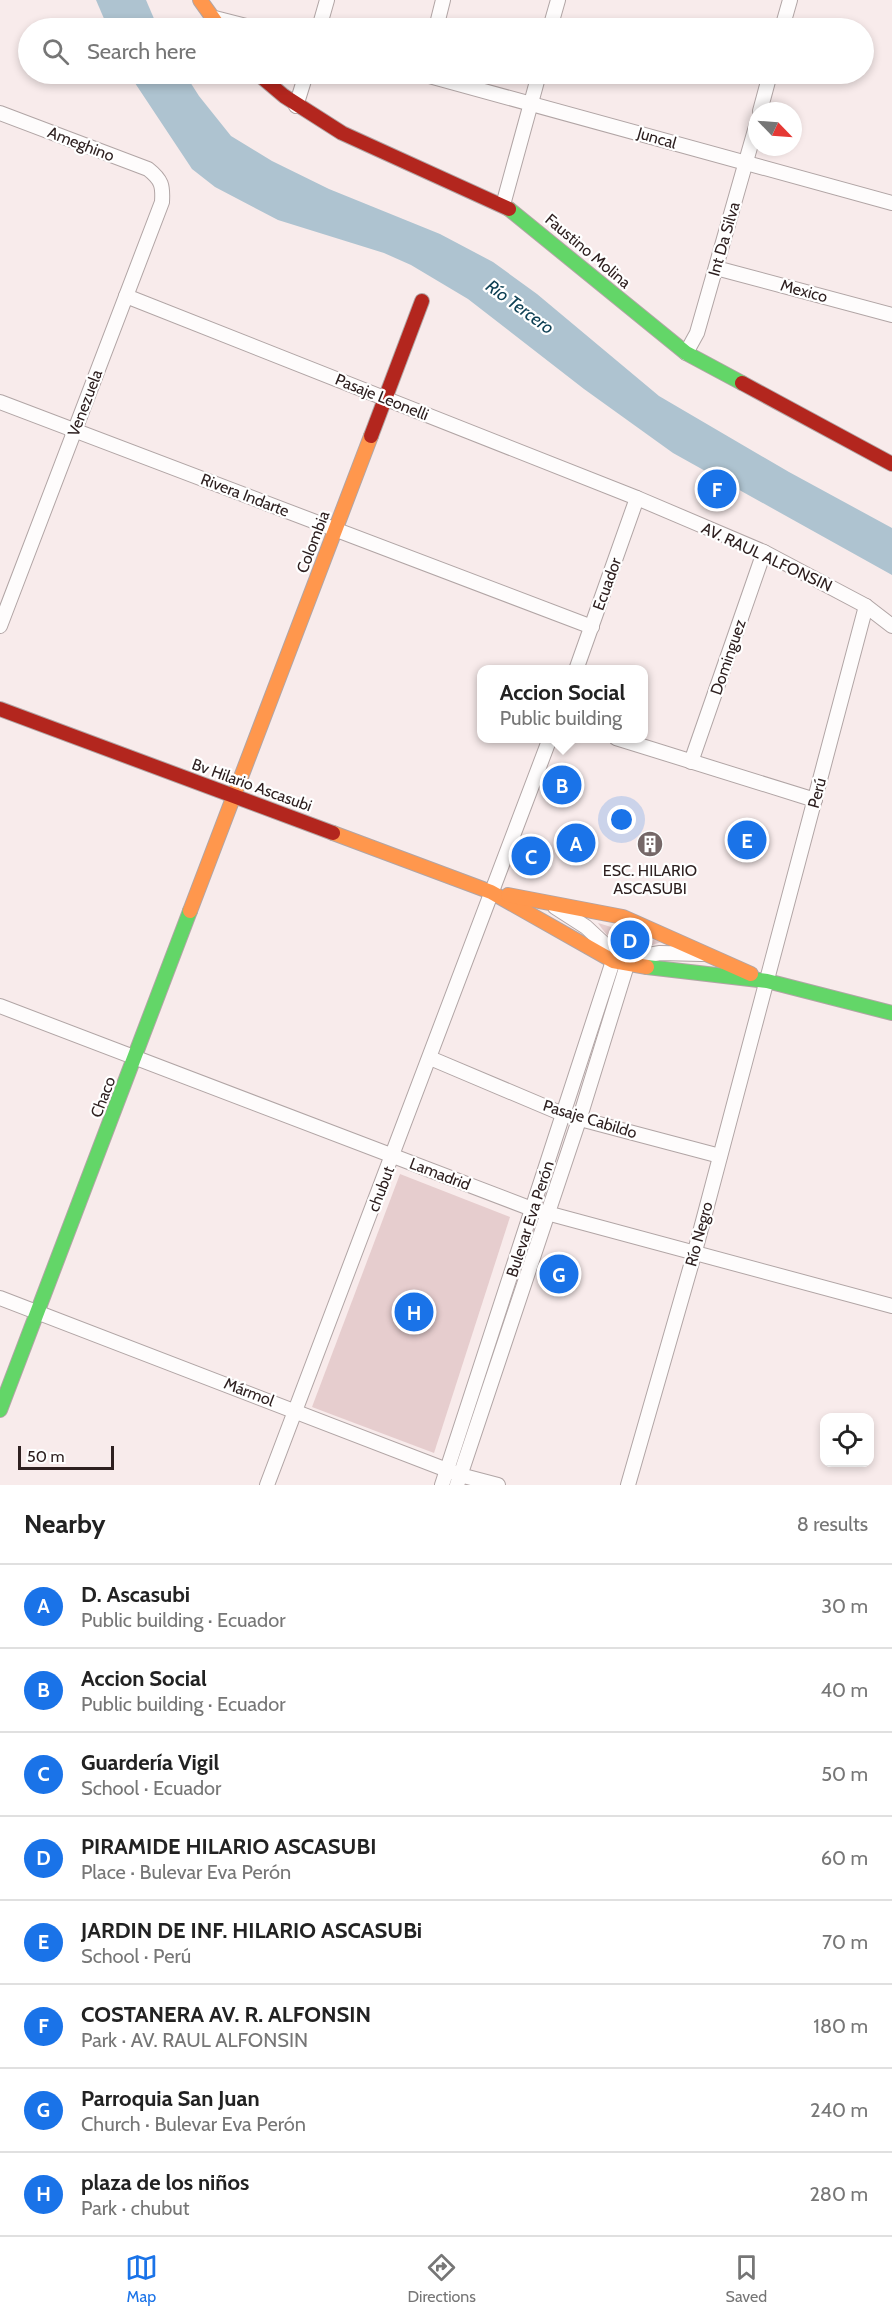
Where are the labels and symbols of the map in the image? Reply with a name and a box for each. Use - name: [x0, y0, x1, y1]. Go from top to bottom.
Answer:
- north arrow: [748, 102, 802, 156]
- street label: Ameghino: [45, 123, 117, 165]
- street label: Juncal: [634, 123, 679, 153]
- street label: Int Da Silva: [704, 199, 744, 278]
- street label: Faustino Molina: [541, 210, 635, 292]
- water label: Río Tercero: [482, 275, 558, 339]
- street label: Mexico: [778, 276, 830, 306]
- street label: Venezuela: [64, 367, 106, 439]
- street label: Pasaje Leonelli: [333, 370, 431, 424]
- pin: F: [698, 466, 736, 512]
- street label: Rivera Indarte: [198, 469, 292, 521]
- street label: Colombia: [292, 508, 334, 576]
- street label: AV. RAUL ALFONSIN: [699, 518, 835, 596]
- street label: Ecuador: [589, 554, 626, 613]
- street label: Dominguez: [706, 616, 750, 697]
- street label: Bv Hilario Ascasubi: [189, 754, 315, 816]
- pin: B: [542, 762, 582, 808]
- street label: Perú: [804, 776, 830, 810]
- your location: [607, 805, 636, 834]
- pin: E: [728, 818, 766, 862]
- pin: A: [556, 820, 596, 866]
- building icon: ESC. HILARIO ASCASUBI: [635, 829, 665, 859]
- pin: C: [512, 834, 550, 878]
- place label: ESC. HILARIO ASCASUBI: [603, 861, 697, 898]
- pin: D: [610, 918, 650, 962]
- street label: Chaco: [87, 1074, 119, 1120]
- street label: Pasaje Cabildo: [541, 1096, 639, 1142]
- street label: Lamadrid: [407, 1154, 473, 1194]
- street label: Bulevar Eva Perón: [502, 1158, 558, 1280]
- street label: chubut: [364, 1163, 399, 1214]
- street label: Río Negro: [681, 1199, 717, 1268]
- pin: G: [540, 1252, 578, 1296]
- pin: H: [394, 1290, 434, 1334]
- street label: Mármol: [221, 1374, 277, 1410]
- scale bar: [18, 1443, 114, 1470]

